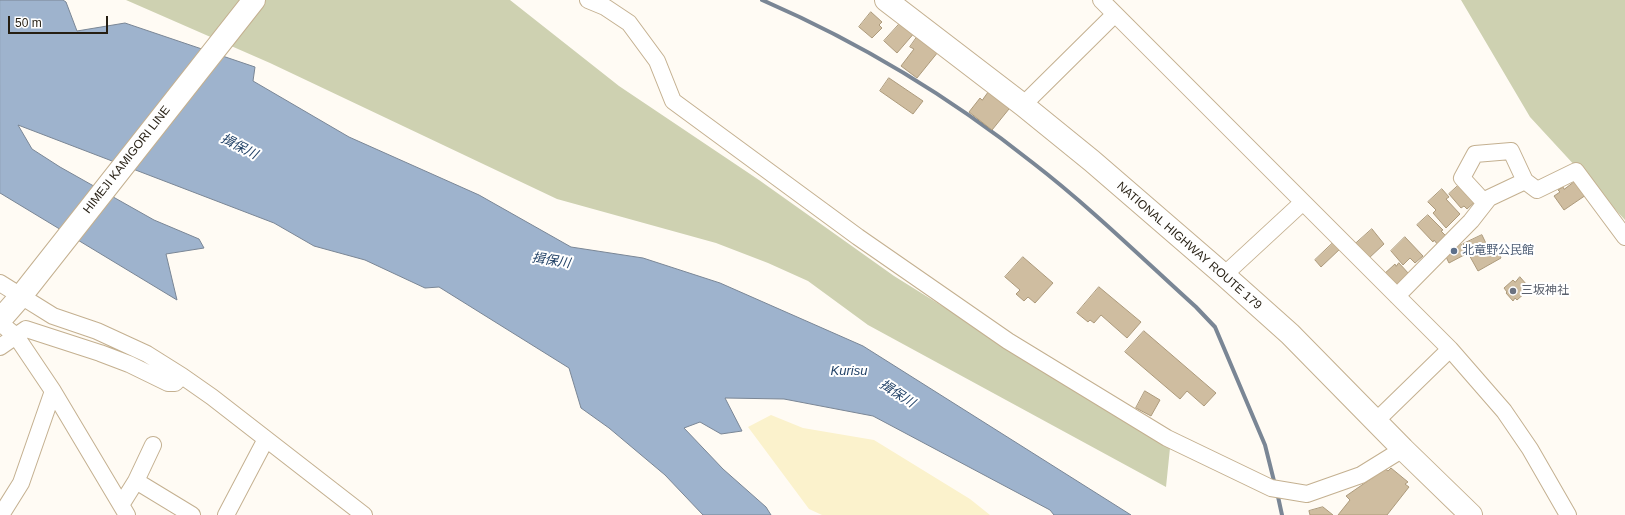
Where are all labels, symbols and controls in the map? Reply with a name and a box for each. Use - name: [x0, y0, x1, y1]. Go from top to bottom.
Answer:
- scale bar: [10, 8, 110, 34]
- text: 50 m: [15, 16, 42, 30]
- street label: HIMEJI KAMIGORI LINE: [80, 103, 174, 217]
- water label: 揖保川: [218, 131, 260, 163]
- street label: NATIONAL HIGHWAY ROUTE 179: [1114, 179, 1264, 313]
- place label: 北竜野公民館: [1462, 244, 1534, 258]
- marker: 北竜野公民館: [1449, 246, 1459, 256]
- water label: 揖保川: [531, 250, 571, 272]
- place label: 三坂神社: [1521, 284, 1569, 298]
- marker: 三坂神社: [1508, 286, 1518, 296]
- water label: Kurisu: [831, 363, 867, 379]
- water label: 揖保川: [876, 377, 918, 411]

